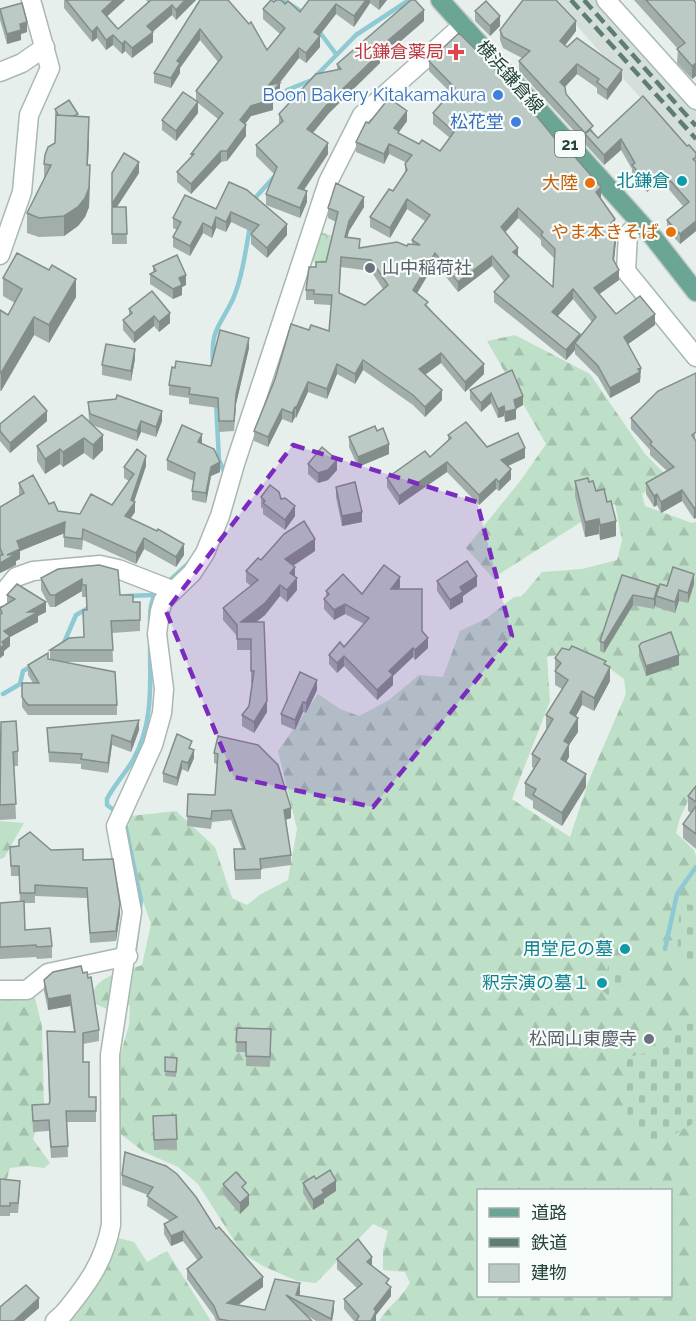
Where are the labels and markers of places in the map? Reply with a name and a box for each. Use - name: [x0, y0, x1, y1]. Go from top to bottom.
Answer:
- place label: 北鎌倉薬局: [354, 41, 444, 62]
- marker: 北鎌倉薬局: [449, 45, 463, 59]
- place label: Boon Bakery Kitakamakura: [263, 84, 486, 105]
- marker: Boon Bakery Kitakamakura: [491, 88, 505, 102]
- place label: 松花堂: [450, 111, 504, 132]
- marker: 松花堂: [509, 115, 523, 129]
- place label: 北鎌倉: [616, 170, 670, 191]
- place label: 大陸: [542, 172, 578, 193]
- marker: 北鎌倉: [675, 174, 689, 188]
- marker: 大陸: [583, 176, 597, 190]
- place label: やま本きそば: [551, 221, 659, 242]
- marker: やま本きそば: [664, 225, 678, 239]
- place label: 山中稲荷社: [382, 257, 472, 278]
- marker: 山中稲荷社: [363, 261, 377, 275]
- place label: 用堂尼の墓: [523, 938, 613, 959]
- marker: 用堂尼の墓: [618, 942, 632, 956]
- place label: 釈宗演の墓１: [482, 972, 590, 993]
- marker: 釈宗演の墓１: [595, 976, 609, 990]
- place label: 松岡山東慶寺: [529, 1028, 637, 1049]
- marker: 松岡山東慶寺: [642, 1032, 656, 1046]

